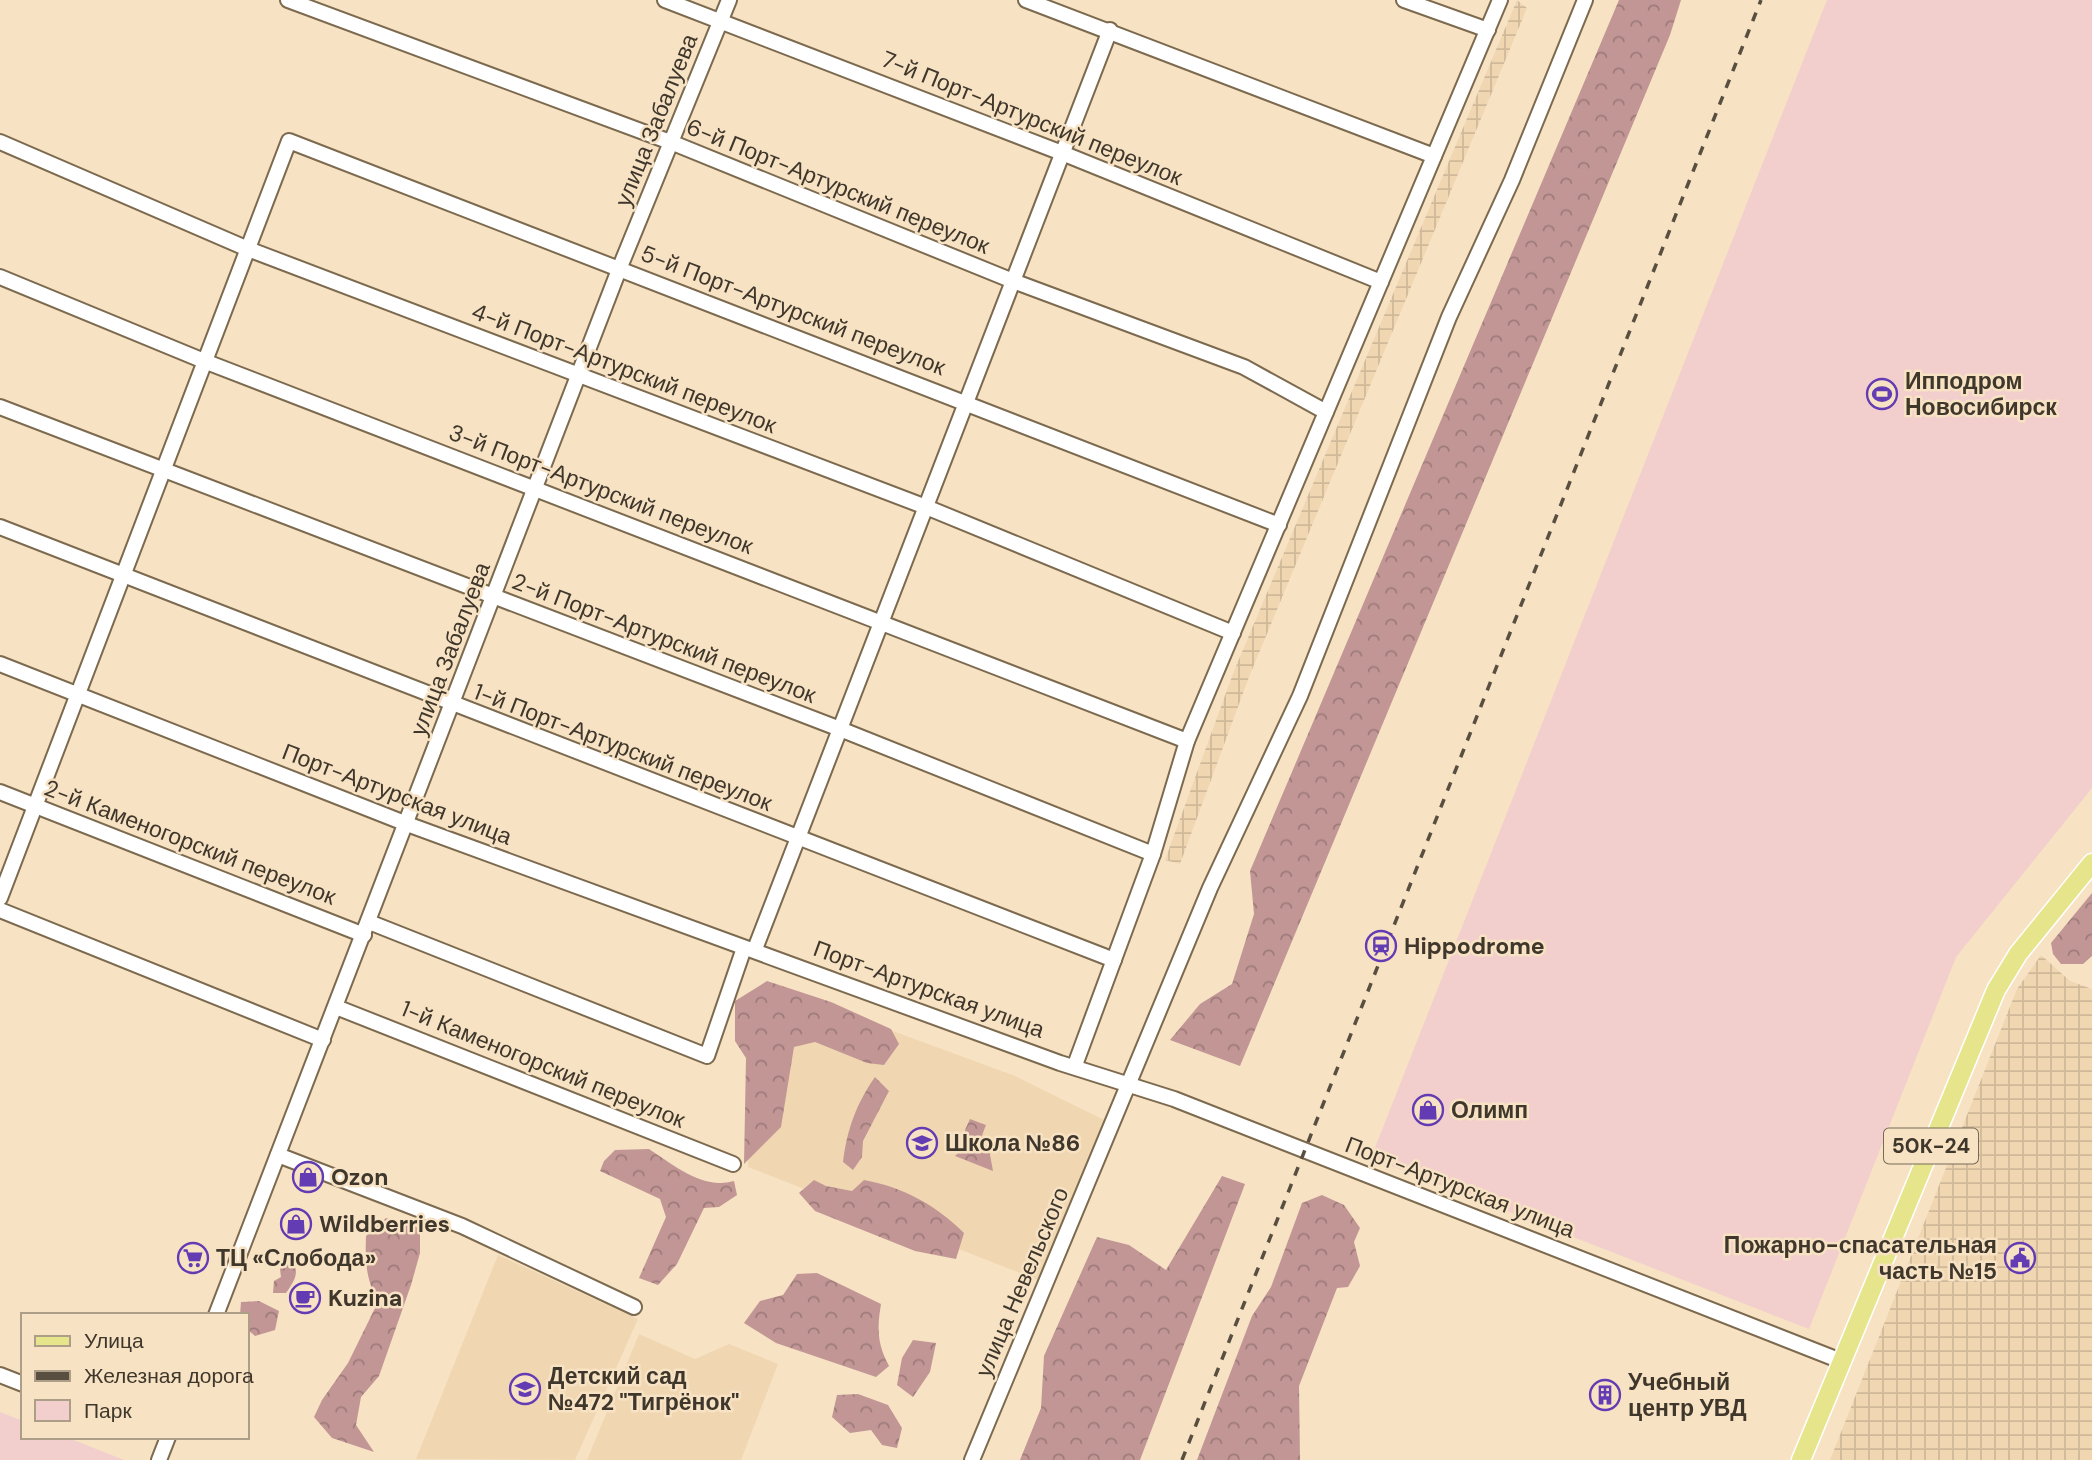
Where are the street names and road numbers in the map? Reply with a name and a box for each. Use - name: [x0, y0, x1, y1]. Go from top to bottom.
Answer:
- street label: улица Забалуева: [608, 29, 704, 211]
- street label: 7-й Порт-Артурский переулок: [877, 44, 1187, 192]
- street label: 6-й Порт-Артурский переулок: [682, 111, 995, 261]
- street label: 5-й Порт-Артурский переулок: [636, 238, 950, 382]
- street label: 4-й Порт-Артурский переулок: [467, 296, 781, 440]
- street label: 3-й Порт-Артурский переулок: [445, 417, 758, 561]
- street label: улица Забалуева: [403, 558, 497, 740]
- street label: 2-й Порт-Артурский переулок: [508, 566, 821, 710]
- street label: 1-й Порт-Артурский переулок: [470, 676, 777, 818]
- street label: Порт-Артурская улица: [278, 736, 516, 852]
- street label: 2-й Каменогорский переулок: [40, 772, 341, 912]
- street label: Порт-Артурская улица: [809, 933, 1049, 1045]
- street label: 1-й Каменогорский переулок: [397, 993, 690, 1135]
- road number: 50К-24: [1884, 1128, 1978, 1164]
- street label: Порт-Артурская улица: [1341, 1129, 1579, 1245]
- street label: улица Невельского: [968, 1183, 1076, 1381]

